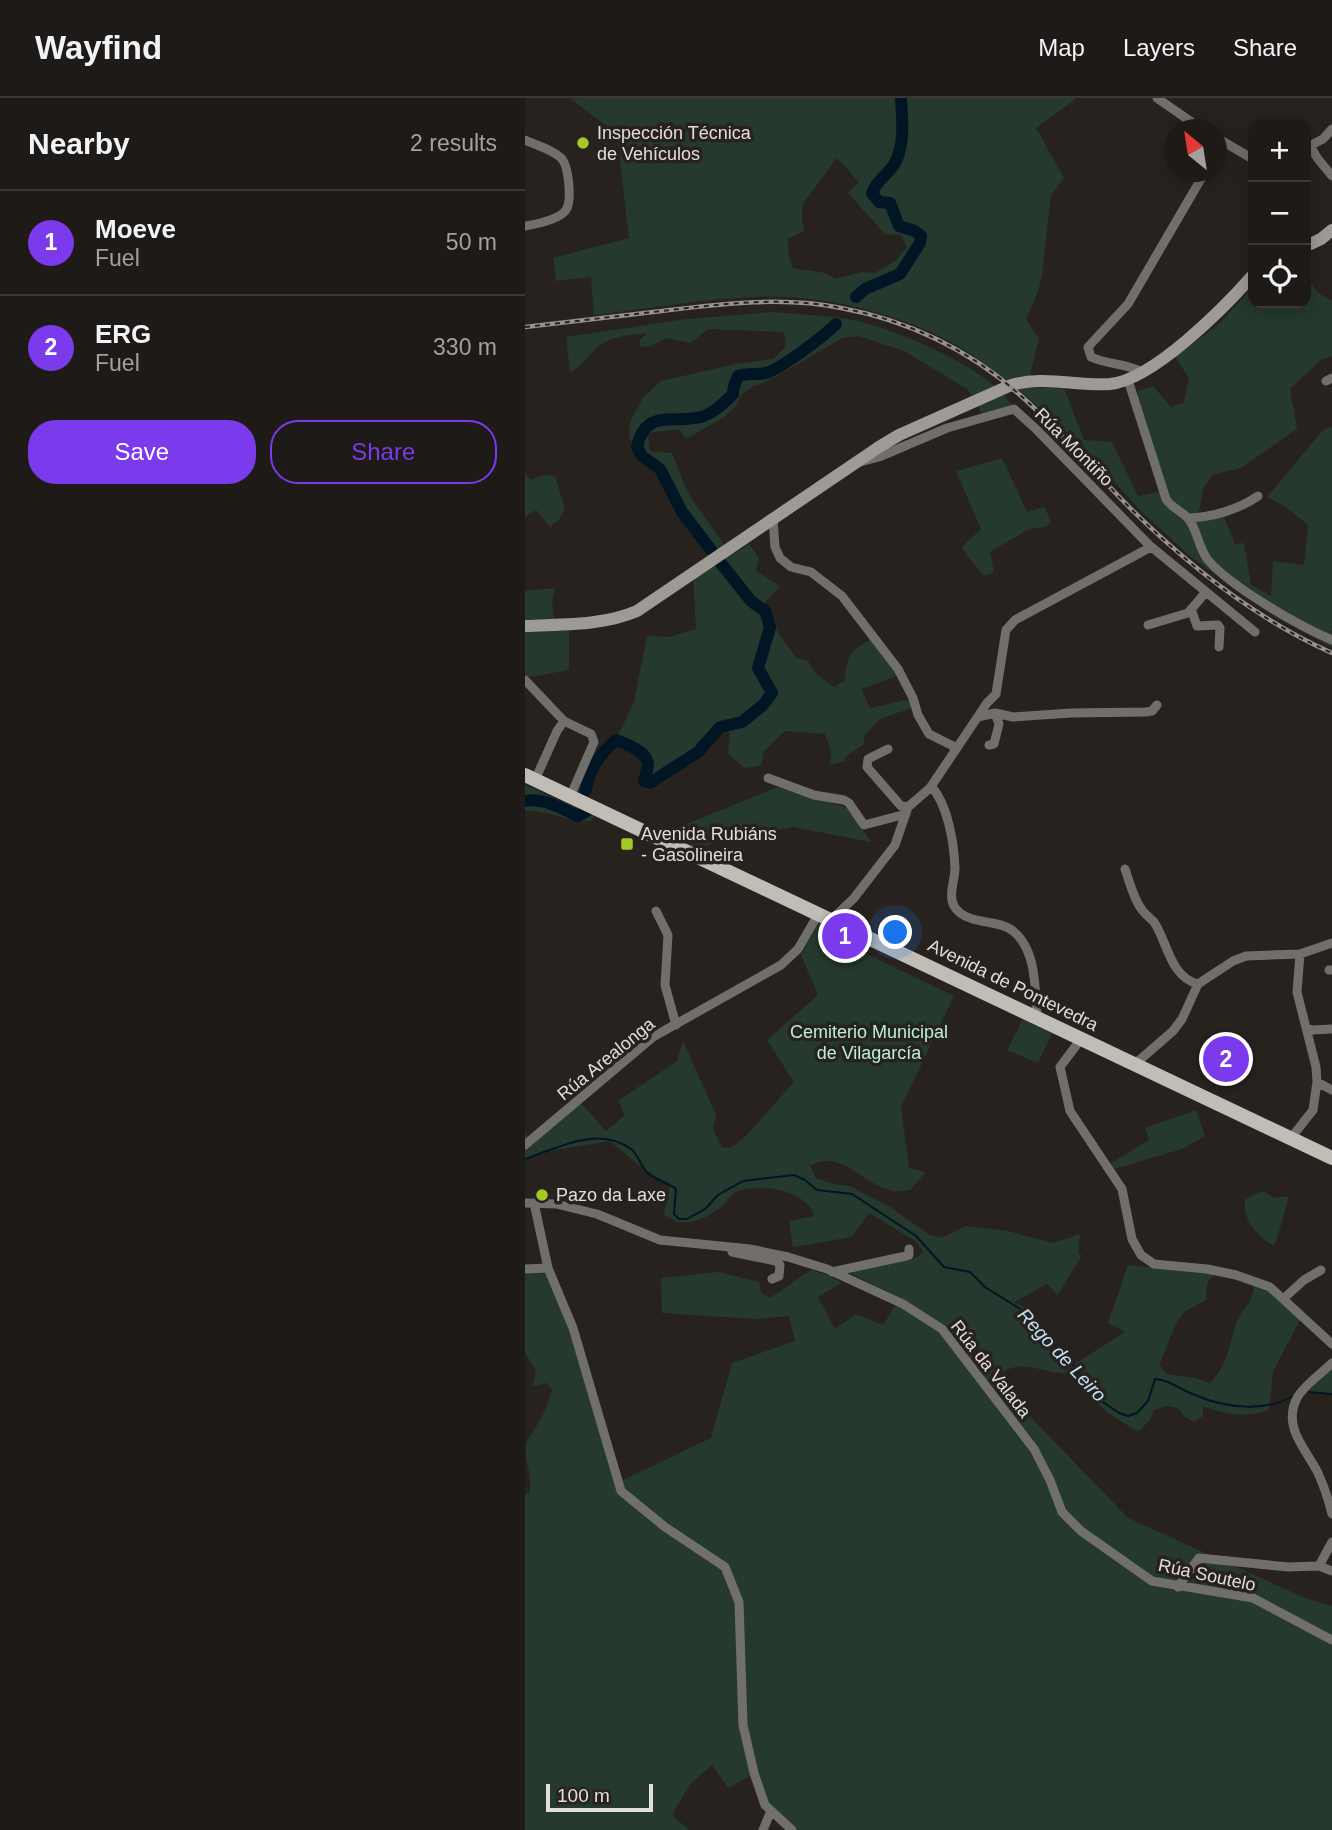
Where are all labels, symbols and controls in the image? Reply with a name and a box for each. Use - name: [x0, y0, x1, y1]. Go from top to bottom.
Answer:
- text: Wayfind: [35, 29, 162, 66]
- text: Map: [1038, 34, 1085, 61]
- text: Layers: [1123, 34, 1195, 61]
- text: Share: [1233, 34, 1297, 61]
- north arrow: [1164, 119, 1227, 182]
- map controls: [1248, 119, 1311, 308]
- button: +: [1248, 119, 1311, 182]
- place label: Inspección Técnica de Vehículos: [597, 123, 752, 164]
- text: Nearby: [28, 127, 130, 160]
- text: 2 results: [410, 130, 497, 156]
- marker: Inspección Técnica de Vehículos: [575, 135, 591, 151]
- button: −: [1248, 182, 1311, 245]
- text: Moeve: [95, 214, 176, 244]
- text: 1: [45, 229, 57, 255]
- text: 50 m: [446, 229, 497, 255]
- text: Fuel: [95, 245, 140, 271]
- button: locate: [1248, 245, 1311, 308]
- text: ERG: [95, 319, 151, 349]
- text: 2: [45, 334, 57, 360]
- text: 330 m: [433, 334, 497, 360]
- text: Fuel: [95, 350, 140, 376]
- street label: Rúa Montiño: [1031, 404, 1117, 490]
- button: Save: [28, 420, 256, 484]
- button: Share: [270, 420, 497, 484]
- place label: Avenida Rubiáns - Gasolineira: [641, 824, 777, 865]
- marker: Avenida Rubiáns - Gasolineira: [619, 836, 635, 852]
- pin: 1: [822, 910, 868, 962]
- your location: [878, 915, 912, 949]
- street label: Avenida de Pontevedra: [925, 935, 1102, 1035]
- street label: Rúa Arealonga: [553, 1013, 659, 1104]
- park label: Cemiterio Municipal de Vilagarcía: [790, 1022, 948, 1063]
- pin: 2: [1203, 1033, 1249, 1085]
- place label: Pazo da Laxe: [556, 1185, 666, 1205]
- marker: Pazo da Laxe: [534, 1187, 550, 1203]
- water label: Rego de Leiro: [1014, 1304, 1110, 1406]
- street label: Rúa da Valada: [947, 1316, 1036, 1422]
- street label: Rúa Soutelo: [1156, 1555, 1258, 1595]
- scale bar: [546, 1781, 653, 1813]
- text: 100 m: [557, 1785, 610, 1806]

